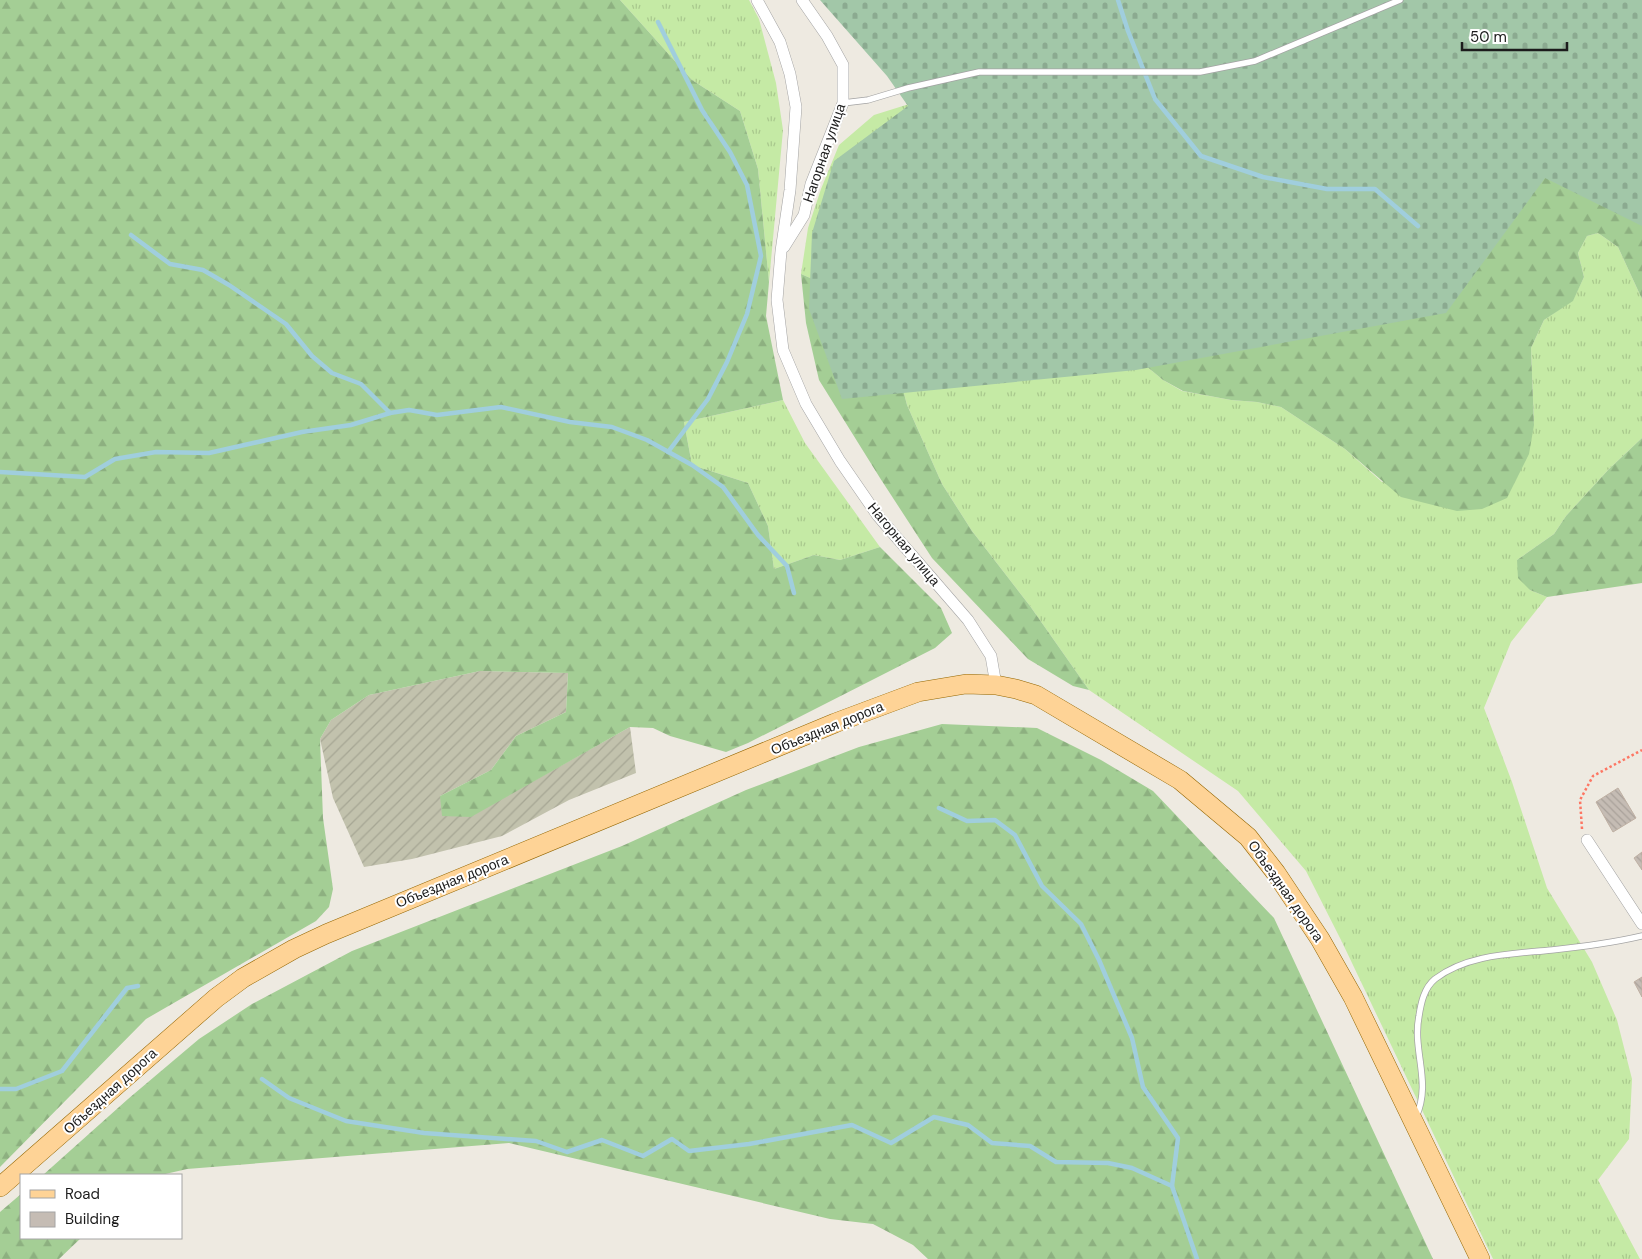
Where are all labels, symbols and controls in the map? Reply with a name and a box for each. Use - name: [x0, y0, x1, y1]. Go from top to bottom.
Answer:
- scale bar: [1462, 20, 1567, 52]
- text: 50 m: [1470, 27, 1507, 47]
- street label: Нагорная улица: [799, 101, 849, 205]
- street label: Нагорная улица: [864, 499, 944, 590]
- street label: Объездная дорога: [768, 697, 886, 759]
- street label: Объездная дорога: [1244, 837, 1328, 945]
- street label: Объездная дорога: [393, 850, 511, 912]
- street label: Объездная дорога: [59, 1044, 161, 1138]
- legend: [20, 1174, 182, 1239]
- text: Road: [65, 1184, 100, 1204]
- text: Building: [65, 1209, 120, 1229]

